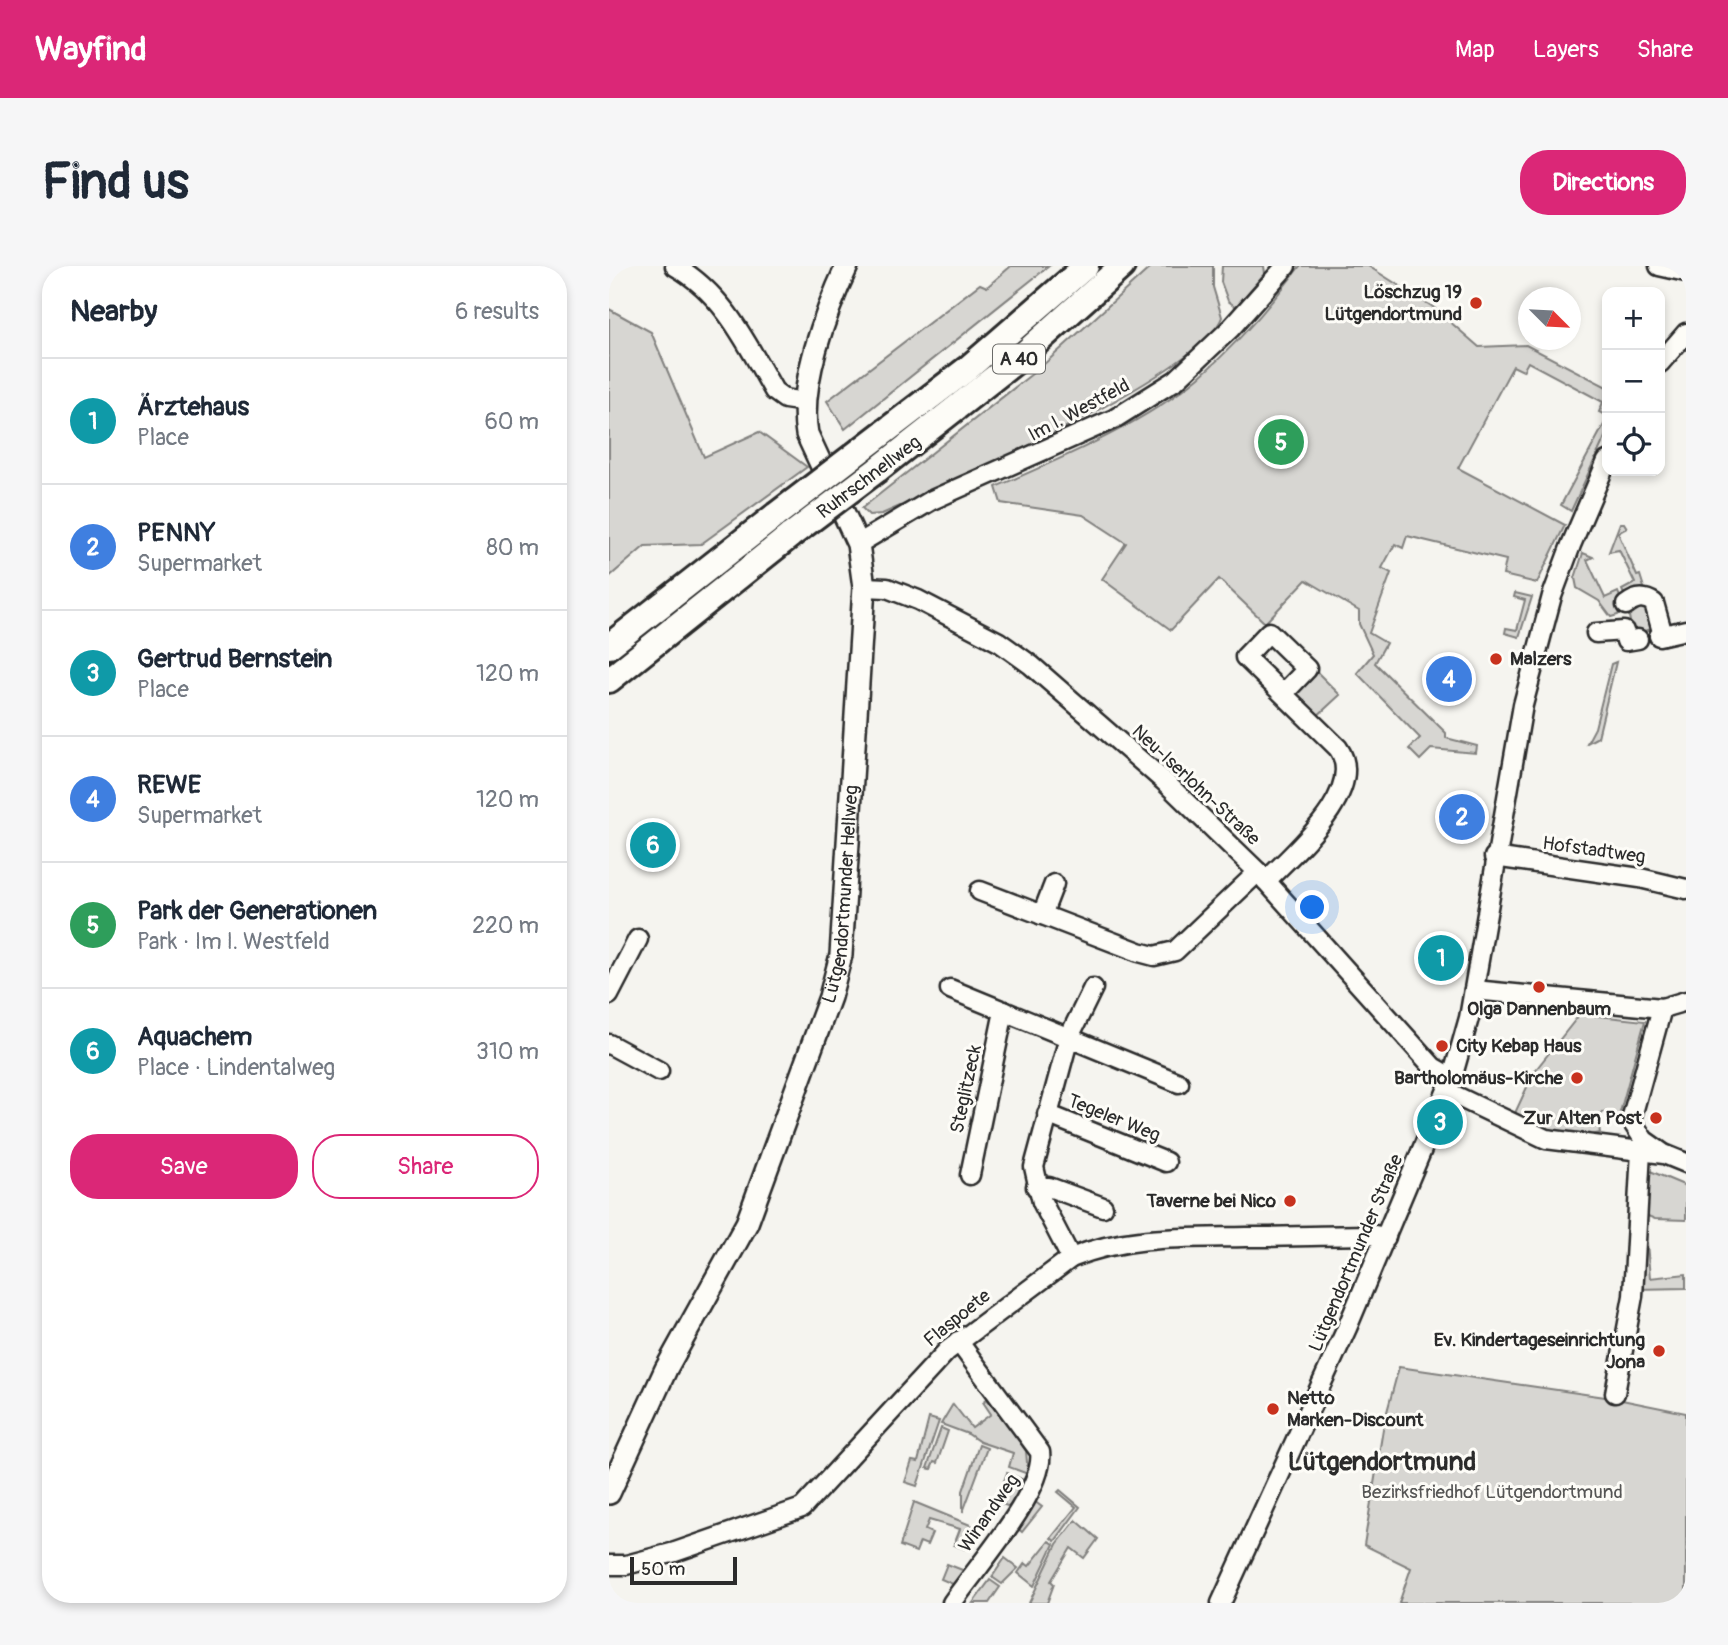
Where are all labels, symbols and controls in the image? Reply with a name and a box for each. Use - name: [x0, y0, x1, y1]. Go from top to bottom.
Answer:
- text: Wayfind: [35, 29, 147, 70]
- text: Map: [1455, 35, 1495, 64]
- text: Layers: [1533, 35, 1599, 64]
- text: Share: [1637, 35, 1693, 64]
- button: Directions: [1520, 150, 1686, 215]
- text: Find us: [42, 152, 189, 213]
- place label: Löschzug 19 Lütgendortmund: [1324, 280, 1462, 326]
- north arrow: [1518, 287, 1581, 350]
- map controls: [1602, 287, 1665, 476]
- button: +: [1602, 287, 1665, 350]
- text: Nearby: [70, 293, 157, 330]
- marker: Löschzug 19 Lütgendortmund: [1468, 295, 1484, 311]
- text: 6 results: [455, 297, 539, 326]
- road number: A 40: [993, 344, 1045, 374]
- button: −: [1602, 350, 1665, 413]
- street label: Im I. Westfeld: [1024, 373, 1134, 447]
- text: Ärztehaus: [137, 391, 249, 423]
- text: 1: [89, 407, 98, 436]
- text: 60 m: [484, 407, 539, 436]
- button: locate: [1602, 413, 1665, 476]
- pin: 5: [1258, 416, 1304, 468]
- text: Place: [137, 423, 189, 452]
- street label: Ruhrschnellweg: [812, 430, 926, 524]
- text: PENNY: [137, 517, 216, 549]
- text: 2: [87, 533, 99, 562]
- text: 80 m: [486, 533, 539, 562]
- text: Supermarket: [137, 549, 262, 578]
- text: Gertrud Bernstein: [137, 643, 333, 675]
- place label: Malzers: [1510, 647, 1572, 671]
- marker: Malzers: [1488, 651, 1504, 667]
- pin: 4: [1426, 653, 1472, 705]
- text: 3: [87, 659, 99, 688]
- text: 120 m: [476, 659, 539, 688]
- text: Place: [137, 675, 189, 704]
- street label: Neu-Iserlohn-Straße: [1127, 719, 1266, 851]
- text: REWE: [137, 769, 201, 801]
- street label: Lütgendortmunder Hellweg: [817, 784, 864, 1007]
- text: 4: [86, 785, 100, 814]
- text: 120 m: [476, 785, 539, 814]
- pin: 2: [1439, 791, 1485, 843]
- text: Supermarket: [137, 801, 262, 830]
- pin: 6: [630, 819, 676, 871]
- street label: Hofstadtweg: [1541, 831, 1647, 869]
- your location: [1295, 890, 1329, 924]
- text: Park der Generationen: [137, 895, 377, 927]
- text: 5: [87, 911, 99, 940]
- text: 220 m: [472, 911, 539, 940]
- text: Park · Im I. Westfeld: [137, 927, 330, 956]
- pin: 1: [1418, 932, 1464, 984]
- marker: Olga Dannenbaum: [1531, 979, 1547, 995]
- place label: Olga Dannenbaum: [1467, 997, 1611, 1021]
- text: Aquachem: [137, 1021, 252, 1053]
- place label: City Kebap Haus: [1456, 1034, 1582, 1058]
- text: 6: [86, 1037, 100, 1066]
- text: 310 m: [476, 1037, 539, 1066]
- marker: City Kebap Haus: [1434, 1038, 1450, 1054]
- street label: Steglitzeck: [945, 1042, 987, 1136]
- text: Place · Lindentalweg: [137, 1053, 335, 1082]
- place label: Bartholomäus-Kirche: [1394, 1066, 1564, 1090]
- marker: Bartholomäus-Kirche: [1569, 1070, 1585, 1086]
- street label: Tegeler Weg: [1064, 1089, 1164, 1147]
- pin: 3: [1417, 1096, 1463, 1148]
- place label: Zur Alten Post: [1523, 1106, 1643, 1130]
- marker: Zur Alten Post: [1648, 1110, 1664, 1126]
- button: Save: [70, 1134, 298, 1199]
- button: Share: [312, 1134, 539, 1199]
- street label: Lütgendortmunder Straße: [1304, 1150, 1409, 1355]
- place label: Taverne bei Nico: [1146, 1189, 1277, 1213]
- marker: Taverne bei Nico: [1282, 1193, 1298, 1209]
- street label: Flaspoete: [919, 1283, 996, 1352]
- place label: Ev. Kindertageseinrichtung Jona: [1434, 1328, 1645, 1374]
- marker: Ev. Kindertageseinrichtung Jona: [1651, 1343, 1667, 1359]
- place label: Netto Marken-Discount: [1287, 1386, 1425, 1432]
- marker: Netto Marken-Discount: [1265, 1401, 1281, 1417]
- district label: Lütgendortmund: [1288, 1446, 1476, 1478]
- street label: Winandweg: [953, 1469, 1025, 1557]
- park label: Bezirksfriedhof Lütgendortmund: [1361, 1480, 1623, 1504]
- scale bar: [630, 1554, 737, 1586]
- text: 50 m: [641, 1557, 685, 1581]

